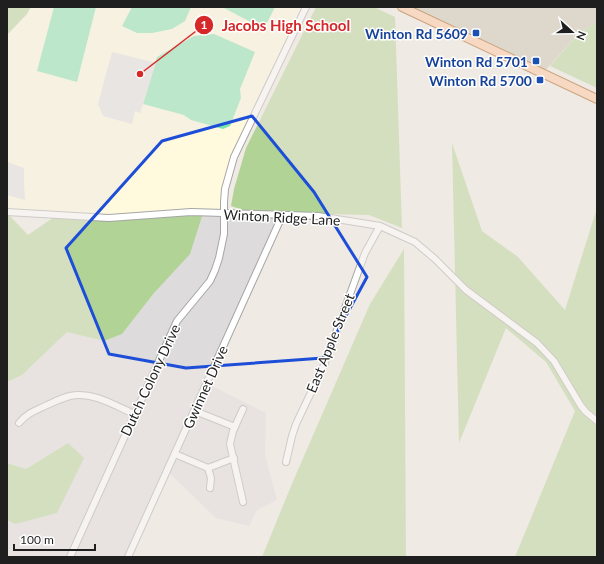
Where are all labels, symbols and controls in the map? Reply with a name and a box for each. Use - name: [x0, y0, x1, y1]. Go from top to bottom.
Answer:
- callout: Jacobs High School: [194, 12, 359, 39]
- north arrow: [552, 12, 592, 52]
- text: Jacobs High School: [222, 16, 350, 34]
- text: 1: [201, 17, 208, 32]
- place label: Winton Rd 5609: [365, 25, 468, 42]
- marker: Winton Rd 5609: [471, 28, 481, 38]
- text: N: [574, 29, 589, 42]
- place label: Winton Rd 5701: [425, 53, 528, 70]
- marker: Winton Rd 5701: [531, 56, 541, 66]
- place label: Winton Rd 5700: [429, 72, 532, 89]
- marker: Winton Rd 5700: [535, 75, 545, 85]
- street label: Winton Ridge Lane: [223, 205, 341, 229]
- street label: East Apple Street: [302, 291, 358, 395]
- street label: Dutch Colony Drive: [117, 321, 183, 439]
- street label: Gwinnet Drive: [179, 343, 231, 431]
- scale bar: [14, 526, 95, 552]
- text: 100 m: [20, 532, 54, 547]

